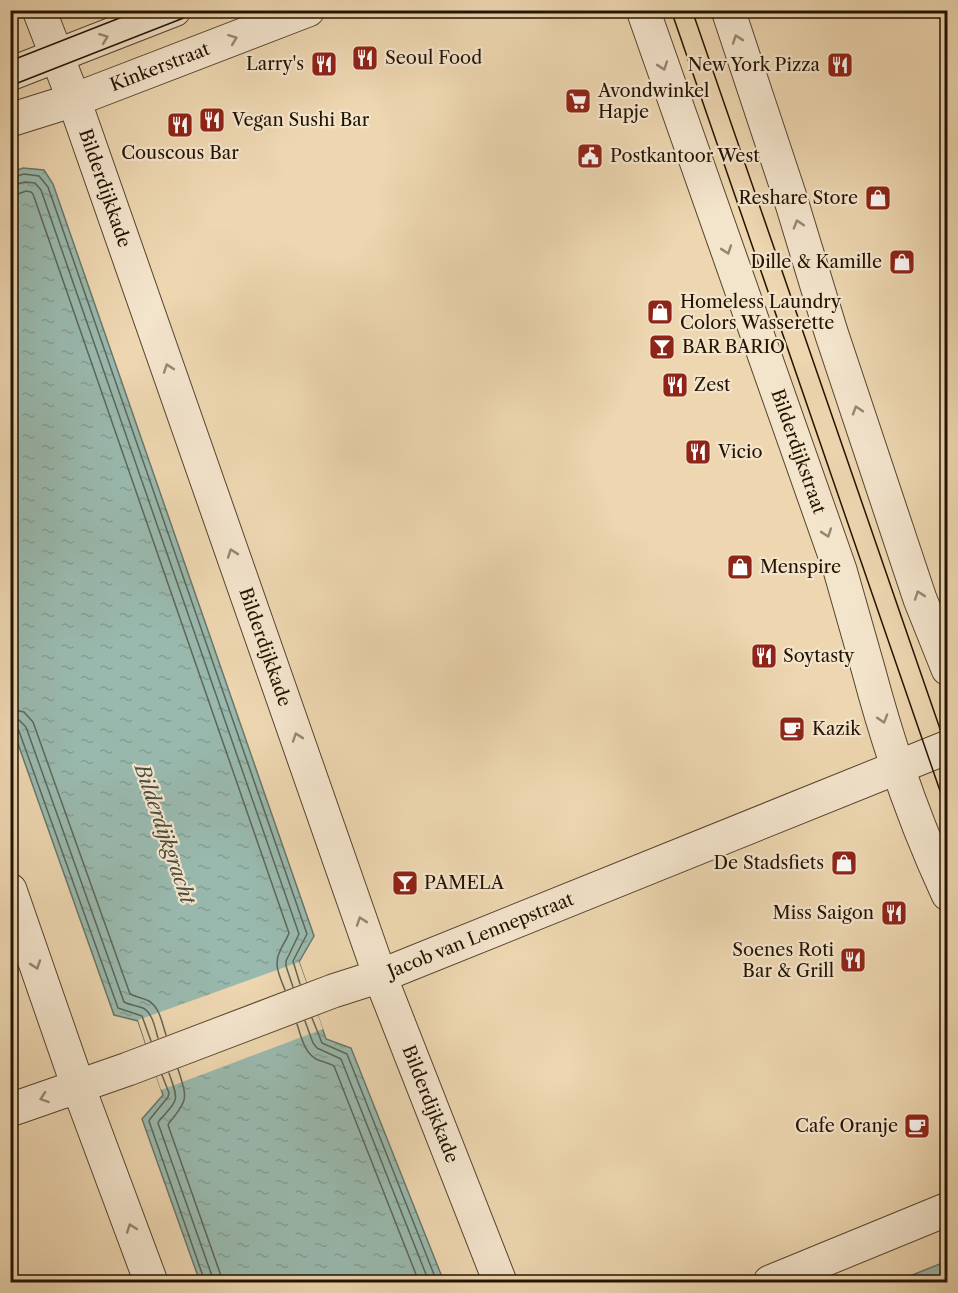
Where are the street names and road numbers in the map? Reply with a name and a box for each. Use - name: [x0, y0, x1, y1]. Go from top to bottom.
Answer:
- street label: Kinkerstraat: [107, 38, 213, 96]
- street label: Bilderdijkkade: [74, 126, 136, 251]
- street label: Bilderdijkstraat: [766, 386, 831, 517]
- street label: Bilderdijkkade: [234, 585, 296, 709]
- street label: Jacob van Lennepstraat: [381, 888, 577, 984]
- street label: Bilderdijkkade: [397, 1042, 463, 1166]

